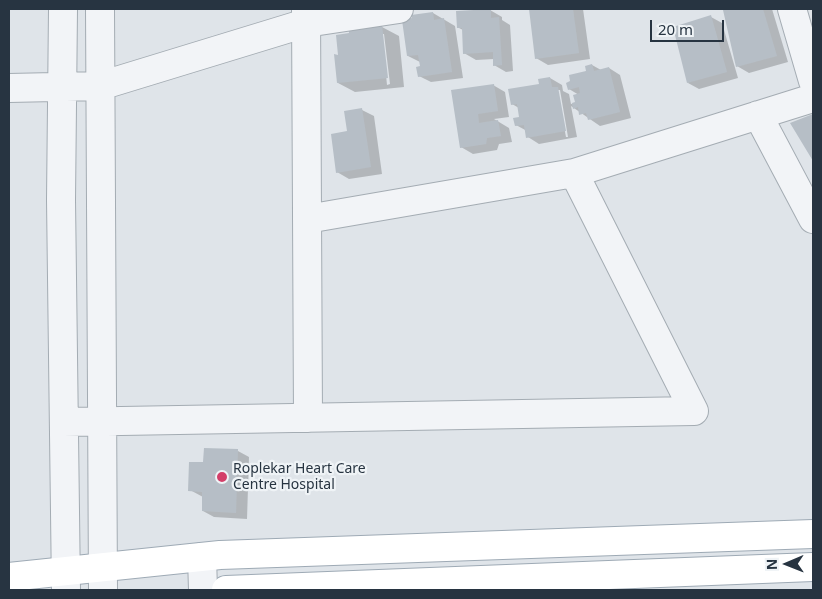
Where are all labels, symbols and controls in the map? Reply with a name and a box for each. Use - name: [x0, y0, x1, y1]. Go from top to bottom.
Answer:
- scale bar: [652, 10, 726, 42]
- text: 20 m: [658, 19, 693, 39]
- place label: Roplekar Heart Care Centre Hospital: [233, 461, 366, 494]
- marker: Roplekar Heart Care Centre Hospital: [215, 470, 229, 484]
- north arrow: [762, 539, 812, 589]
- text: N: [762, 558, 781, 570]

